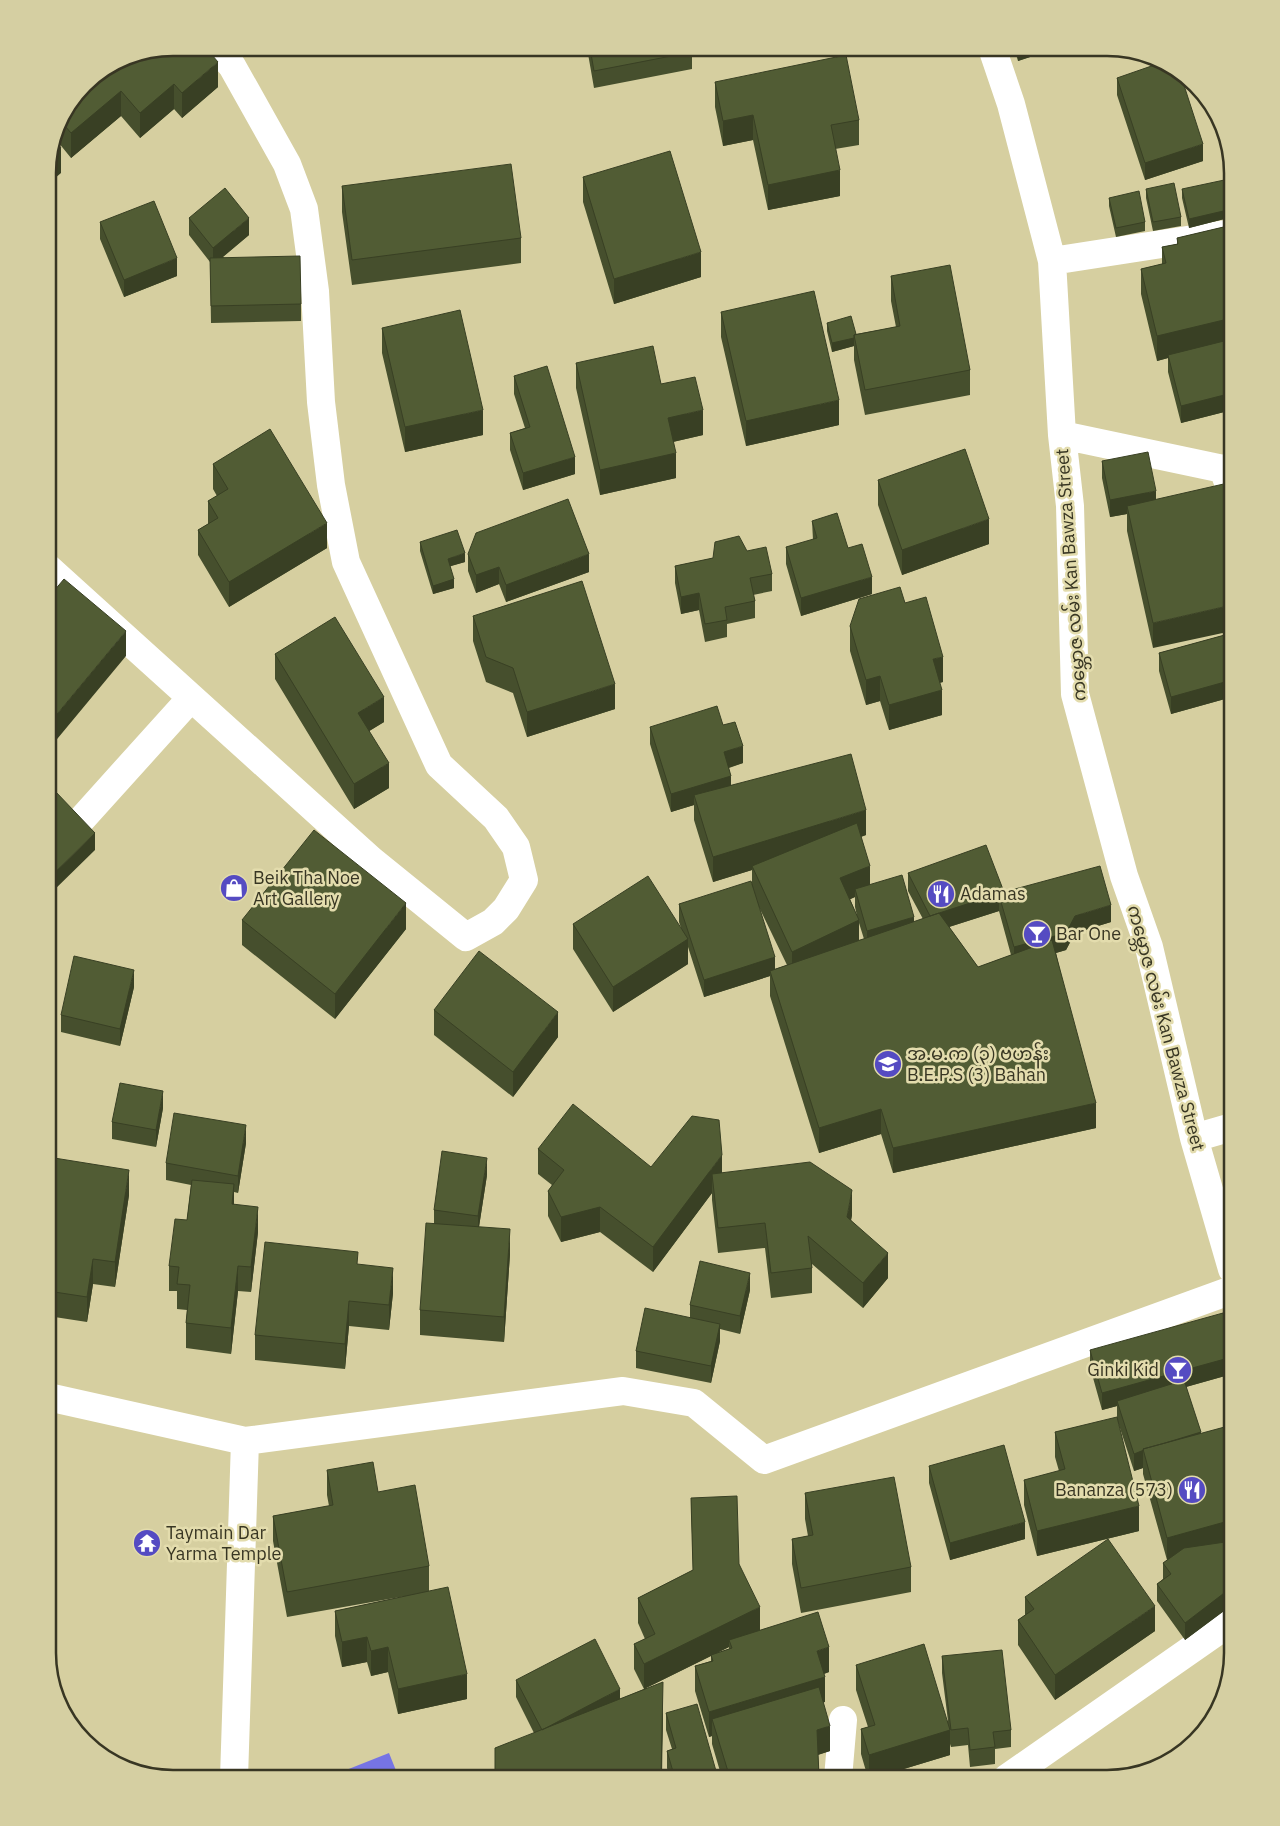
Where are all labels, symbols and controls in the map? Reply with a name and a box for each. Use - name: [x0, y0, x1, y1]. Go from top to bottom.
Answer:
- street label: ကမ္ဘောဇ လမ်း Kan Bawza Street: [1049, 448, 1095, 702]
- place label: Beik Tha Noe Art Gallery: [253, 866, 360, 910]
- shop icon: Beik Tha Noe Art Gallery: [219, 873, 249, 903]
- restaurant icon: Adamas: [926, 879, 956, 909]
- place label: Adamas: [960, 882, 1026, 905]
- street label: ကမ္ဘောဇ လမ်း Kan Bawza Street: [1119, 902, 1211, 1154]
- bar icon: Bar One: [1022, 919, 1052, 949]
- place label: Bar One: [1056, 922, 1121, 945]
- place label: အ.မ.က (၃) ဗဟန်း B.E.P.S (3) Bahan: [907, 1041, 1049, 1086]
- school or university icon: အ.မ.က (၃) ဗဟန်း B.E.P.S (3) Bahan: [873, 1049, 903, 1079]
- bar icon: Ginki Kid: [1163, 1355, 1193, 1385]
- place label: Ginki Kid: [1087, 1358, 1159, 1381]
- restaurant icon: Bananza (573): [1177, 1475, 1207, 1505]
- place label: Bananza (573): [1055, 1478, 1173, 1501]
- place label: Taymain Dar Yarma Temple: [166, 1521, 282, 1565]
- temple icon: Taymain Dar Yarma Temple: [132, 1528, 162, 1558]

